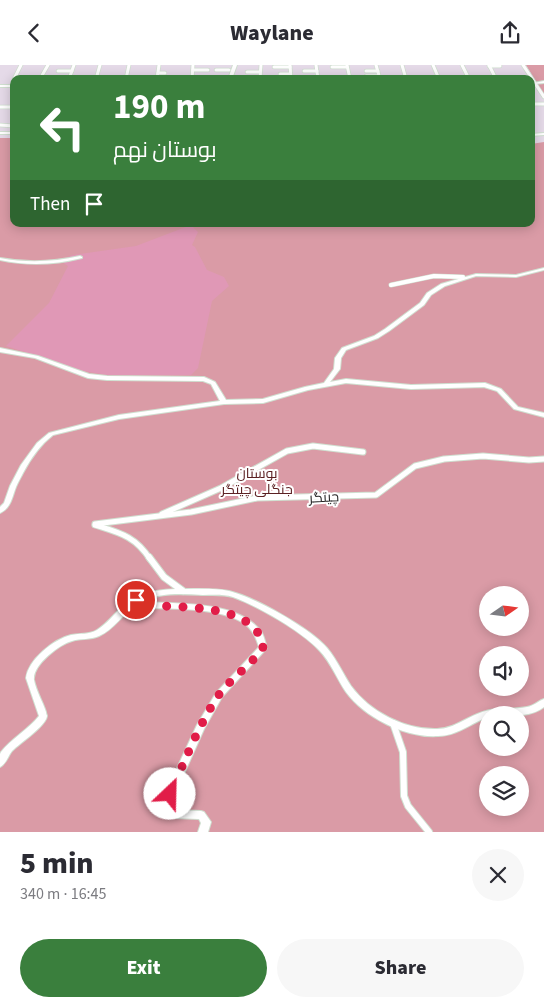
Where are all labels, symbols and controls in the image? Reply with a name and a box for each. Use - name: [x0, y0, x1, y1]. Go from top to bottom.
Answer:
- text: Waylane: [230, 17, 314, 49]
- icon: back: [20, 19, 48, 47]
- icon: share: [496, 19, 524, 47]
- text: 190 m: [113, 82, 205, 132]
- icon: left: [30, 95, 95, 160]
- text: بوستان نهم: [113, 134, 217, 166]
- icon: arrive: [80, 190, 108, 218]
- text: Then: [30, 191, 70, 218]
- park label: بوستان جنگلی چیتگر: [220, 464, 293, 500]
- street label: چیتگر: [307, 487, 340, 509]
- pin: [115, 579, 157, 621]
- icon: arrive: [122, 586, 150, 614]
- north arrow: [479, 586, 529, 636]
- map controls: [479, 586, 529, 816]
- button: sound: [479, 646, 529, 696]
- button: search: [479, 706, 529, 756]
- button: layers: [479, 766, 529, 816]
- position arrow: [143, 767, 195, 819]
- text: 5 min: [20, 842, 94, 885]
- button: close: [472, 849, 524, 901]
- text: 340 m · 16:45: [20, 883, 107, 905]
- button: Exit: [20, 939, 267, 997]
- button: Share: [277, 939, 524, 997]

